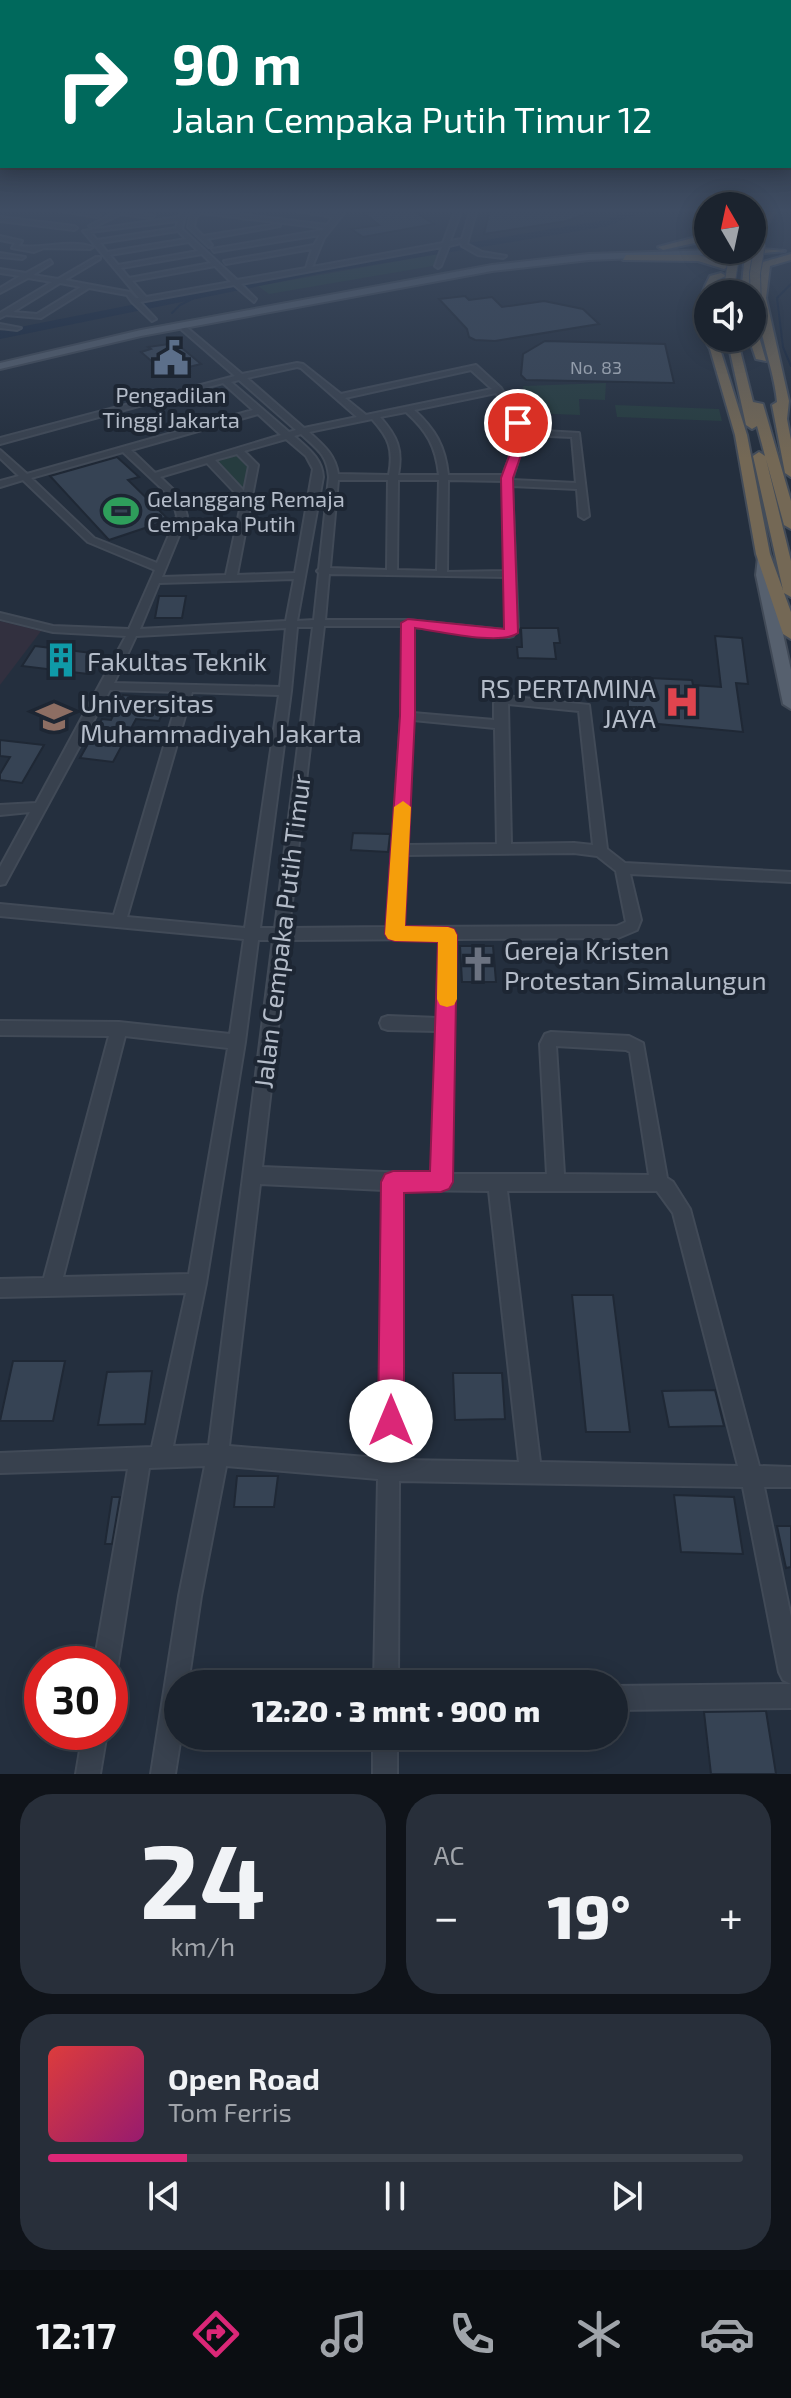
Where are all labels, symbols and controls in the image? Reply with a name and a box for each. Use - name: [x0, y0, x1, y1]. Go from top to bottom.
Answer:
- text: 90 m: [172, 29, 302, 96]
- icon: right: [40, 32, 144, 136]
- text: Jalan Cempaka Putih Timur 12: [172, 97, 652, 140]
- north arrow: [694, 192, 766, 264]
- map controls: [694, 192, 766, 352]
- button: sound: [694, 280, 766, 352]
- public building icon: Pengadilan Tinggi Jakarta: [152, 339, 190, 377]
- house number: No. 83: [570, 356, 622, 378]
- place label: Pengadilan Tinggi Jakarta: [102, 381, 240, 432]
- pin: [484, 389, 552, 457]
- icon: arrive: [496, 401, 540, 445]
- place label: Gelanggang Remaja Cempaka Putih: [147, 485, 345, 536]
- sports icon: Gelanggang Remaja Cempaka Putih: [102, 492, 140, 530]
- building icon: Fakultas Teknik: [42, 641, 80, 679]
- place label: Fakultas Teknik: [87, 645, 267, 676]
- place label: RS PERTAMINA JAYA: [480, 672, 656, 733]
- hospital icon: RS PERTAMINA JAYA: [663, 683, 701, 721]
- place label: Universitas Muhammadiyah Jakarta: [80, 687, 362, 748]
- school or university icon: Universitas Muhammadiyah Jakarta: [35, 698, 73, 736]
- street label: Jalan Cempaka Putih Timur: [246, 772, 316, 1090]
- place label: Gereja Kristen Protestan Simalungun: [504, 934, 767, 995]
- church icon: Gereja Kristen Protestan Simalungun: [459, 945, 497, 983]
- position arrow: [349, 1379, 433, 1463]
- speed limit sign: 30: [24, 1646, 128, 1750]
- text: 12:20 · 3 mnt · 900 m: [252, 1692, 540, 1728]
- text: 24: [139, 1815, 266, 1940]
- text: AC: [434, 1839, 464, 1870]
- text: 19°: [547, 1879, 631, 1951]
- text: −: [434, 1889, 459, 1942]
- text: +: [719, 1889, 743, 1942]
- text: km/h: [170, 1930, 235, 1961]
- text: Open Road: [168, 2060, 320, 2096]
- text: Tom Ferris: [168, 2096, 292, 2127]
- icon: previous: [142, 2174, 186, 2218]
- icon: pause: [373, 2174, 417, 2218]
- icon: next: [605, 2174, 649, 2218]
- icon: directions: [188, 2306, 244, 2362]
- icon: music: [316, 2306, 372, 2362]
- icon: phone: [444, 2306, 500, 2362]
- icon: climate: [571, 2306, 627, 2362]
- icon: car: [699, 2306, 755, 2362]
- text: 12:17: [36, 2313, 116, 2356]

